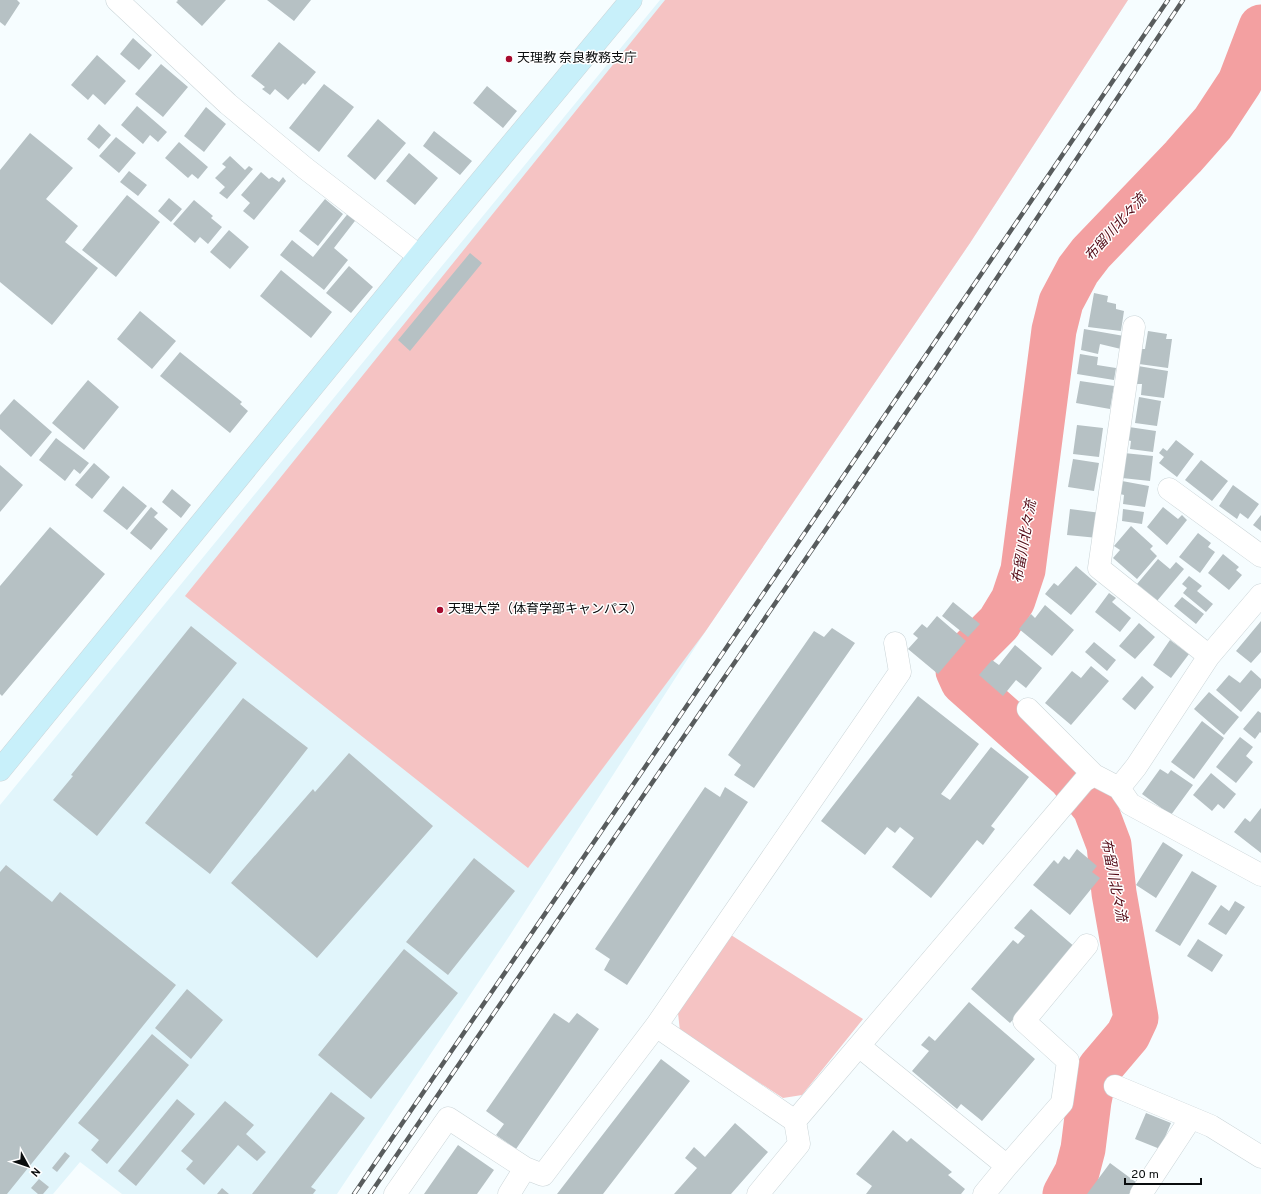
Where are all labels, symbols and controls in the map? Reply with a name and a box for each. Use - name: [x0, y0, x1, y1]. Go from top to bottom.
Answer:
- place label: 天理教 奈良教務支庁: [517, 50, 637, 67]
- marker: 天理教 奈良教務支庁: [504, 54, 514, 64]
- water label: 布留川北々流: [1082, 190, 1152, 265]
- water label: 布留川北々流: [1009, 497, 1041, 585]
- place label: 天理大学（体育学部キャンパス）: [448, 601, 643, 618]
- marker: 天理大学（体育学部キャンパス）: [435, 605, 445, 615]
- water label: 布留川北々流: [1097, 837, 1130, 925]
- north arrow: [8, 1146, 48, 1186]
- scale bar: [1125, 1160, 1201, 1186]
- text: N: [27, 1164, 43, 1179]
- text: 20 m: [1131, 1167, 1159, 1183]

